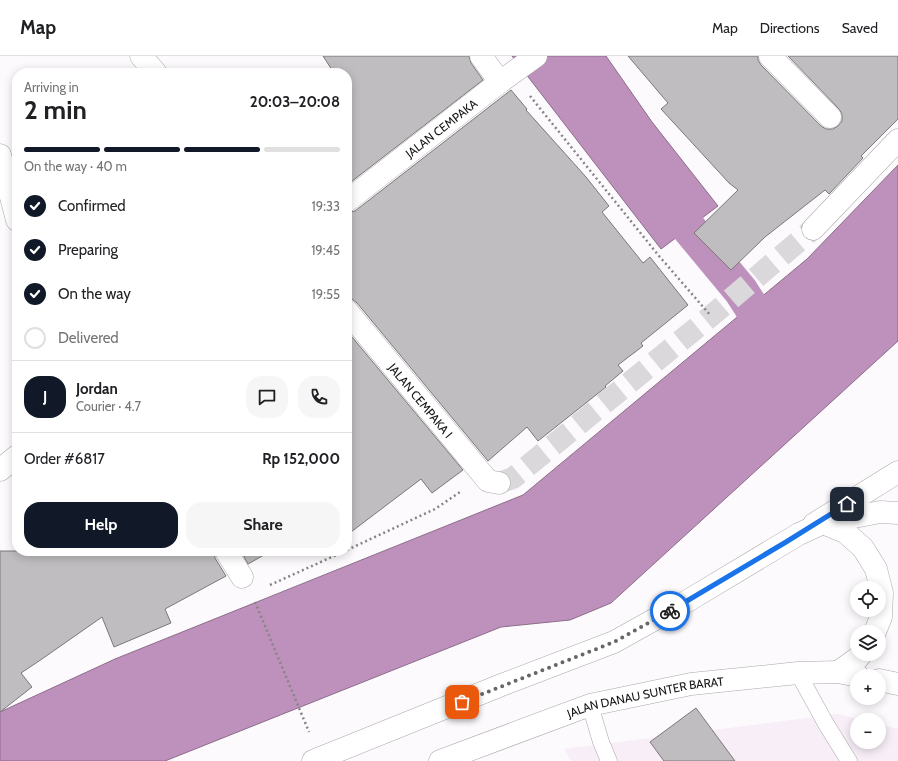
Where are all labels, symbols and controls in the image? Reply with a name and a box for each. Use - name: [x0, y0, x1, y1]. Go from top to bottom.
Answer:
- text: Map: [20, 16, 56, 39]
- text: Map: [712, 19, 738, 37]
- text: Directions: [760, 19, 820, 37]
- text: Saved: [842, 19, 878, 37]
- text: Arriving in: [24, 79, 79, 95]
- text: 20:03–20:08: [250, 93, 340, 111]
- text: 2 min: [24, 94, 87, 126]
- street label: JALAN CEMPAKA: [401, 95, 480, 161]
- text: On the way · 40 m: [24, 158, 127, 174]
- icon: check: [24, 195, 46, 217]
- text: Confirmed: [58, 197, 126, 215]
- text: 19:33: [312, 198, 340, 214]
- icon: check: [24, 239, 46, 261]
- text: Preparing: [58, 241, 118, 259]
- text: 19:45: [311, 242, 340, 258]
- icon: check: [24, 283, 46, 305]
- text: On the way: [58, 285, 131, 303]
- text: 19:55: [312, 286, 340, 302]
- text: Delivered: [58, 329, 119, 347]
- street label: JALAN CEMPAKA I: [385, 359, 456, 441]
- button: chat: [246, 376, 288, 418]
- button: phone: [298, 376, 340, 418]
- text: Jordan: [76, 380, 118, 398]
- text: J: [43, 388, 47, 406]
- text: Courier · 4.7: [76, 398, 141, 414]
- text: Order #6817: [24, 450, 105, 468]
- text: Rp 152,000: [262, 450, 340, 468]
- pin: [830, 487, 864, 521]
- icon: home: [836, 493, 858, 515]
- button: Help: [24, 502, 178, 548]
- button: Share: [186, 502, 340, 548]
- map controls: [850, 581, 886, 749]
- button: locate: [850, 581, 886, 617]
- courier: [650, 591, 690, 631]
- icon: bike: [659, 600, 681, 622]
- button: layers: [850, 625, 886, 661]
- button: +: [850, 669, 886, 705]
- street label: JALAN DANAU SUNTER BARAT: [564, 673, 725, 721]
- pin: [445, 685, 479, 719]
- icon: bag: [451, 691, 473, 713]
- button: −: [850, 713, 886, 749]

